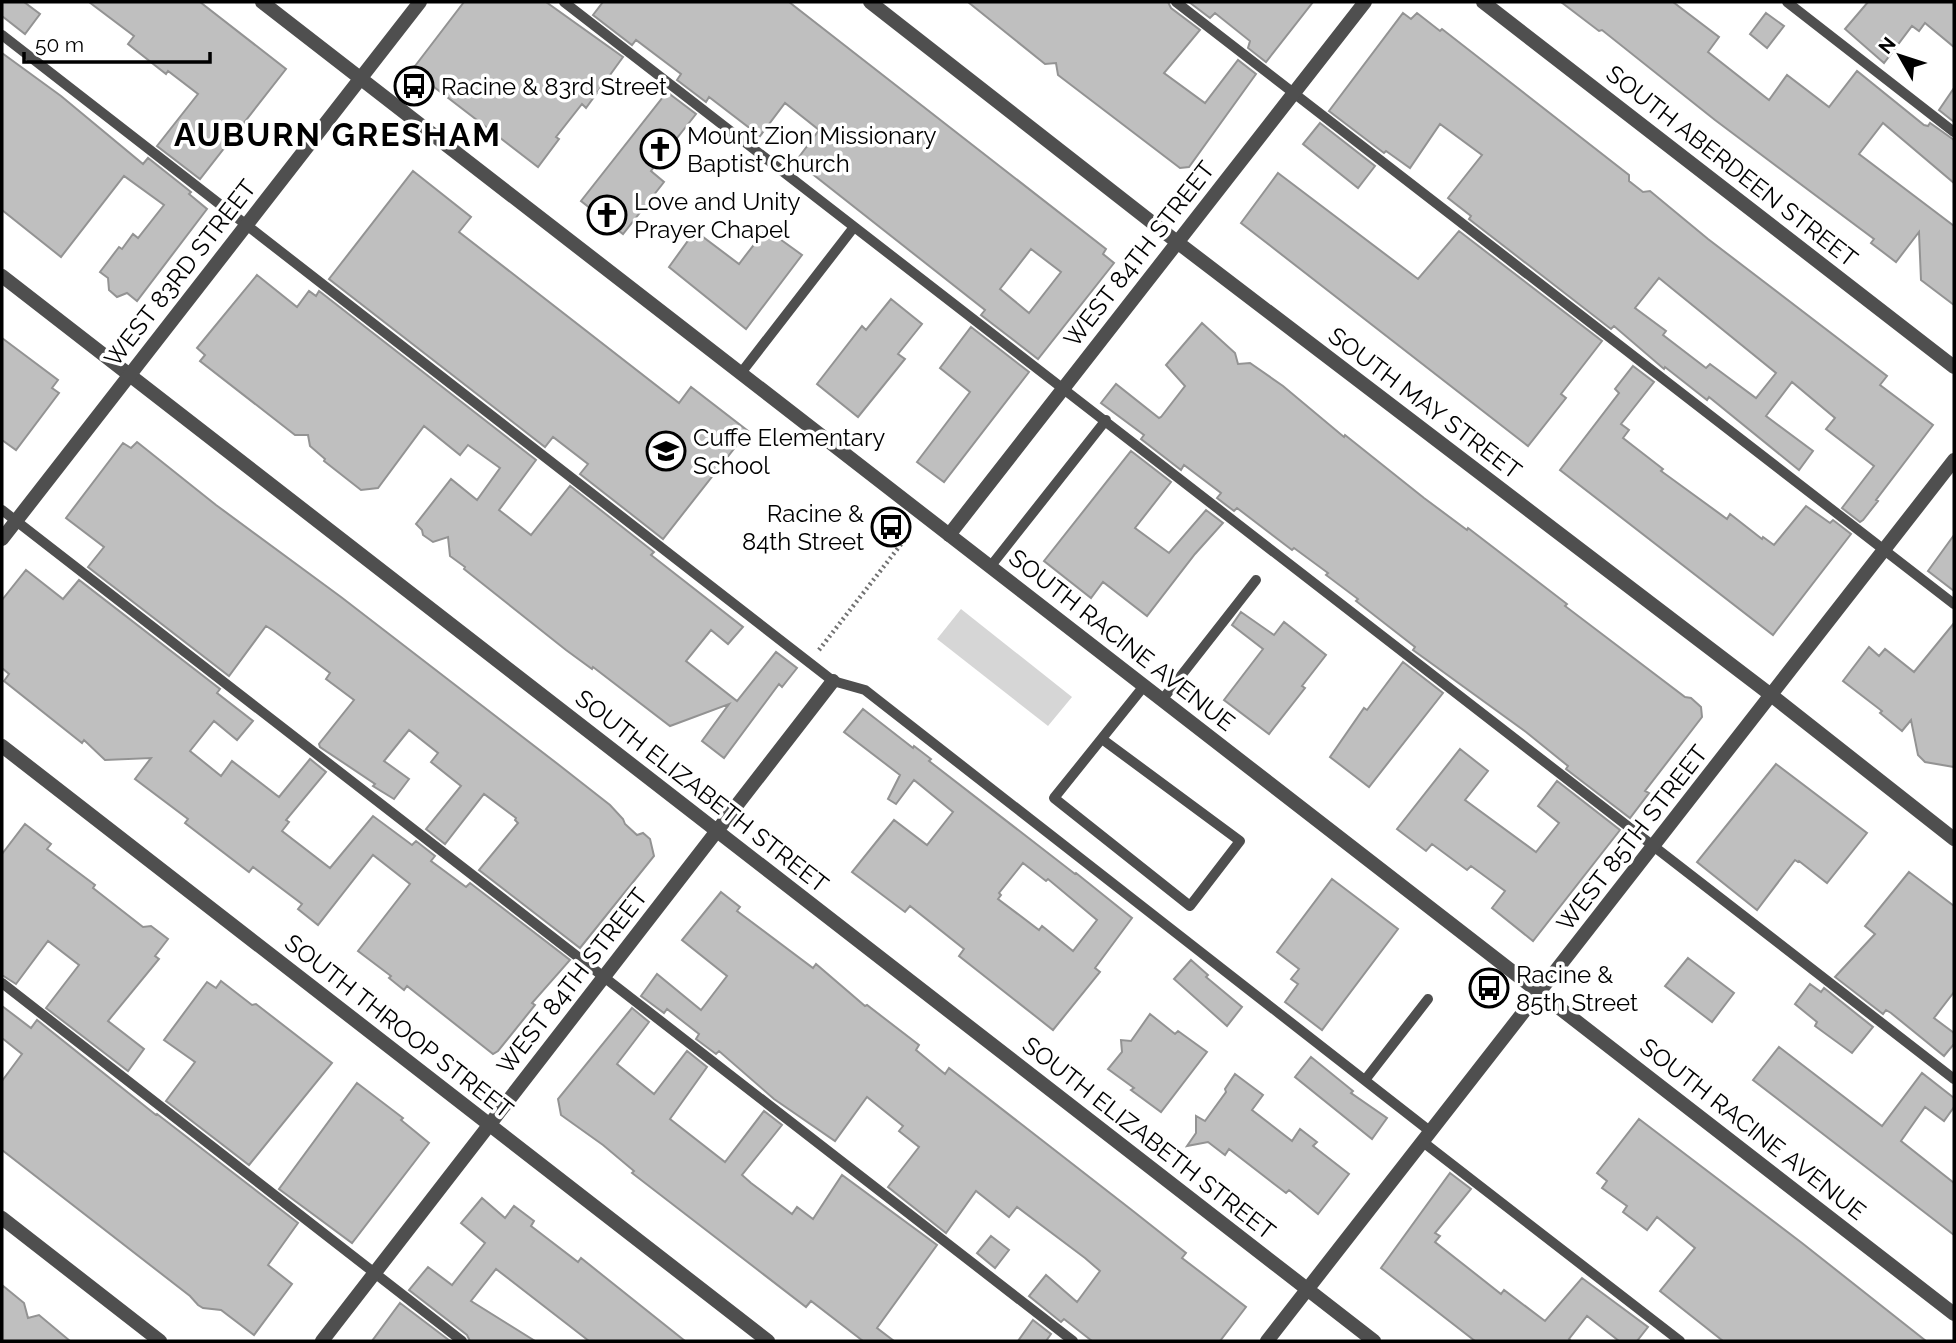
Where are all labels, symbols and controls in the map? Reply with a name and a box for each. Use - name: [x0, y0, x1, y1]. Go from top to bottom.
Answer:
- scale bar: [24, 21, 210, 65]
- north arrow: [1865, 21, 1935, 91]
- text: 50 m: [35, 32, 84, 57]
- text: N: [1874, 33, 1900, 58]
- street label: SOUTH ABERDEEN STREET: [1601, 59, 1864, 273]
- bus stop icon: Racine & 83rd Street: [393, 65, 435, 107]
- place label: Racine & 83rd Street: [441, 72, 667, 101]
- district label: AUBURN GRESHAM: [174, 116, 502, 153]
- place label: Mount Zion Missionary Baptist Church: [687, 121, 937, 178]
- church icon: Mount Zion Missionary Baptist Church: [639, 128, 681, 170]
- street label: WEST 84TH STREET: [1058, 155, 1221, 353]
- street label: WEST 83RD STREET: [98, 174, 262, 372]
- place label: Love and Unity Prayer Chapel: [634, 187, 801, 244]
- church icon: Love and Unity Prayer Chapel: [586, 194, 628, 236]
- street label: SOUTH MAY STREET: [1323, 321, 1528, 485]
- place label: Cuffe Elementary School: [693, 423, 885, 480]
- school or university icon: Cuffe Elementary School: [645, 430, 687, 472]
- place label: Racine & 84th Street: [742, 499, 864, 556]
- bus stop icon: Racine & 84th Street: [870, 506, 912, 548]
- street label: SOUTH RACINE AVENUE: [1003, 543, 1241, 737]
- street label: SOUTH ELIZABETH STREET: [570, 683, 834, 899]
- street label: WEST 85TH STREET: [1550, 739, 1714, 937]
- street label: WEST 84TH STREET: [491, 882, 654, 1080]
- street label: SOUTH THROOP STREET: [279, 928, 519, 1124]
- place label: Racine & 85th Street: [1516, 960, 1638, 1017]
- bus stop icon: Racine & 85th Street: [1468, 967, 1510, 1009]
- street label: SOUTH ELIZABETH STREET: [1017, 1030, 1281, 1246]
- street label: SOUTH RACINE AVENUE: [1634, 1032, 1872, 1226]

